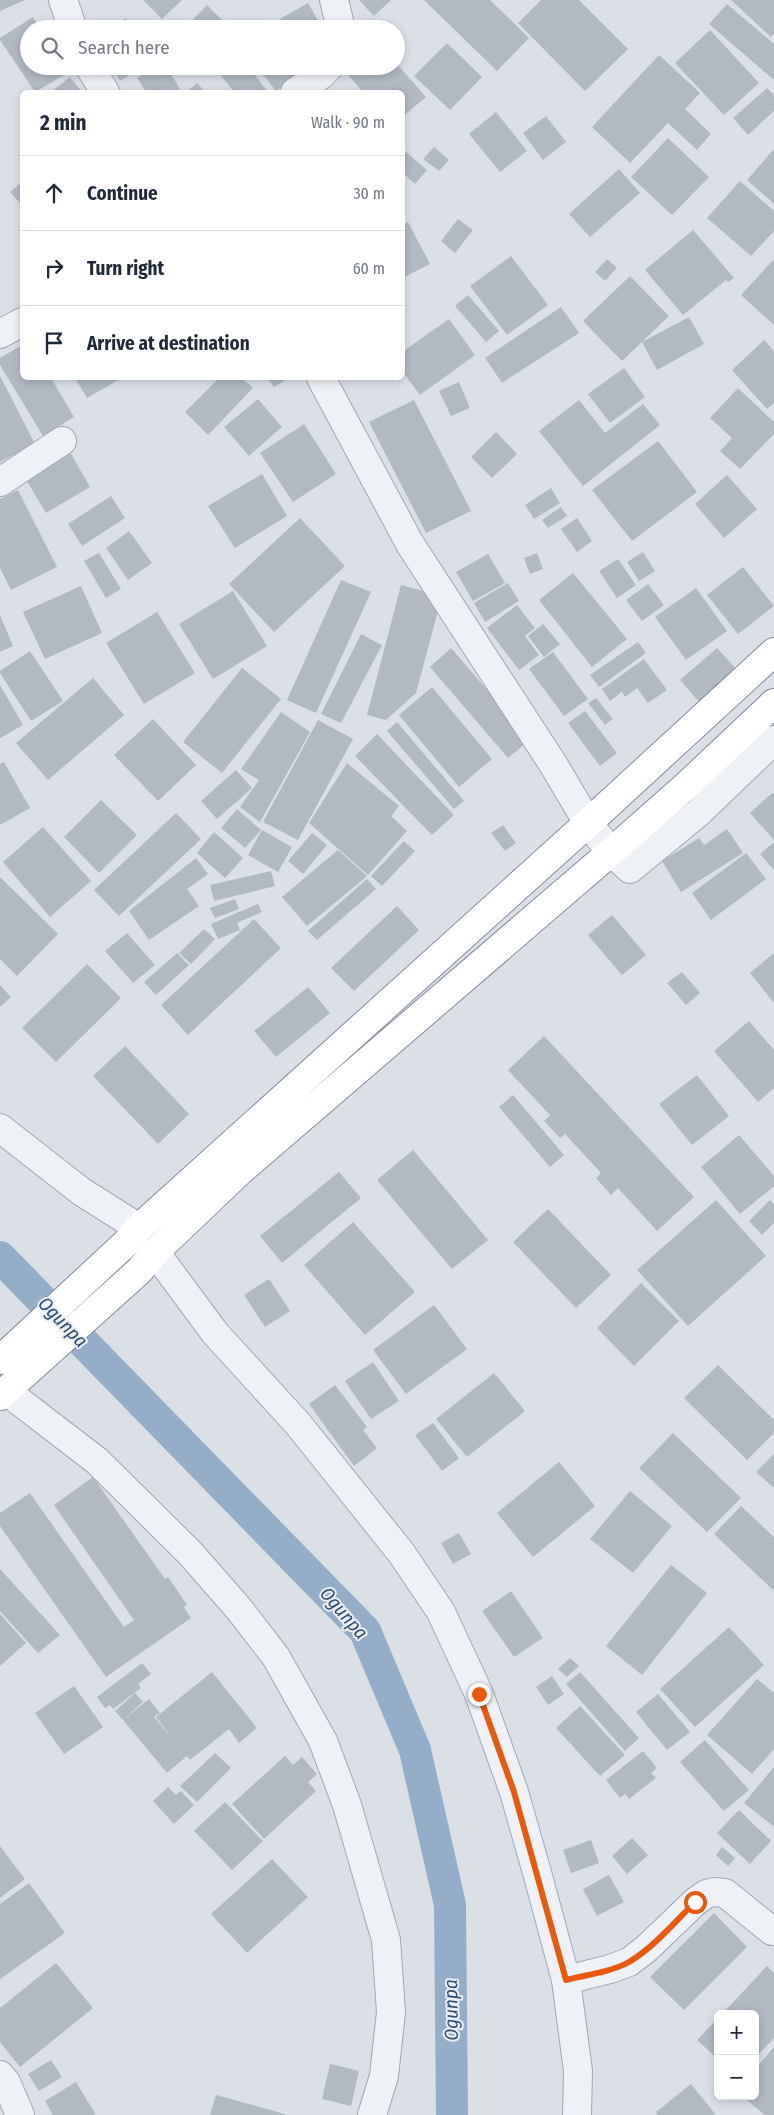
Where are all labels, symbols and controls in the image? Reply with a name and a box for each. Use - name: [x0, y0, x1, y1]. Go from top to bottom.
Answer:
- search box: [20, 20, 405, 75]
- icon: search: [38, 34, 66, 62]
- text: Search here: [78, 36, 170, 59]
- text: 2 min: [40, 110, 87, 136]
- text: Walk · 90 m: [311, 113, 385, 132]
- icon: ahead: [40, 179, 68, 207]
- text: Continue: [87, 182, 158, 205]
- text: 30 m: [353, 184, 385, 203]
- icon: right: [40, 254, 68, 282]
- text: Turn right: [87, 257, 164, 280]
- text: 60 m: [353, 259, 385, 278]
- icon: arrive: [40, 329, 68, 357]
- text: Arrive at destination: [87, 332, 250, 355]
- water label: Ogunpa: [33, 1292, 93, 1352]
- water label: Ogunpa: [315, 1582, 373, 1644]
- route end: [468, 1683, 491, 1706]
- route start: [684, 1891, 707, 1914]
- water label: Ogunpa: [439, 1979, 463, 2041]
- map controls: [714, 2010, 759, 2100]
- button: +: [714, 2010, 759, 2055]
- button: −: [714, 2055, 759, 2100]

